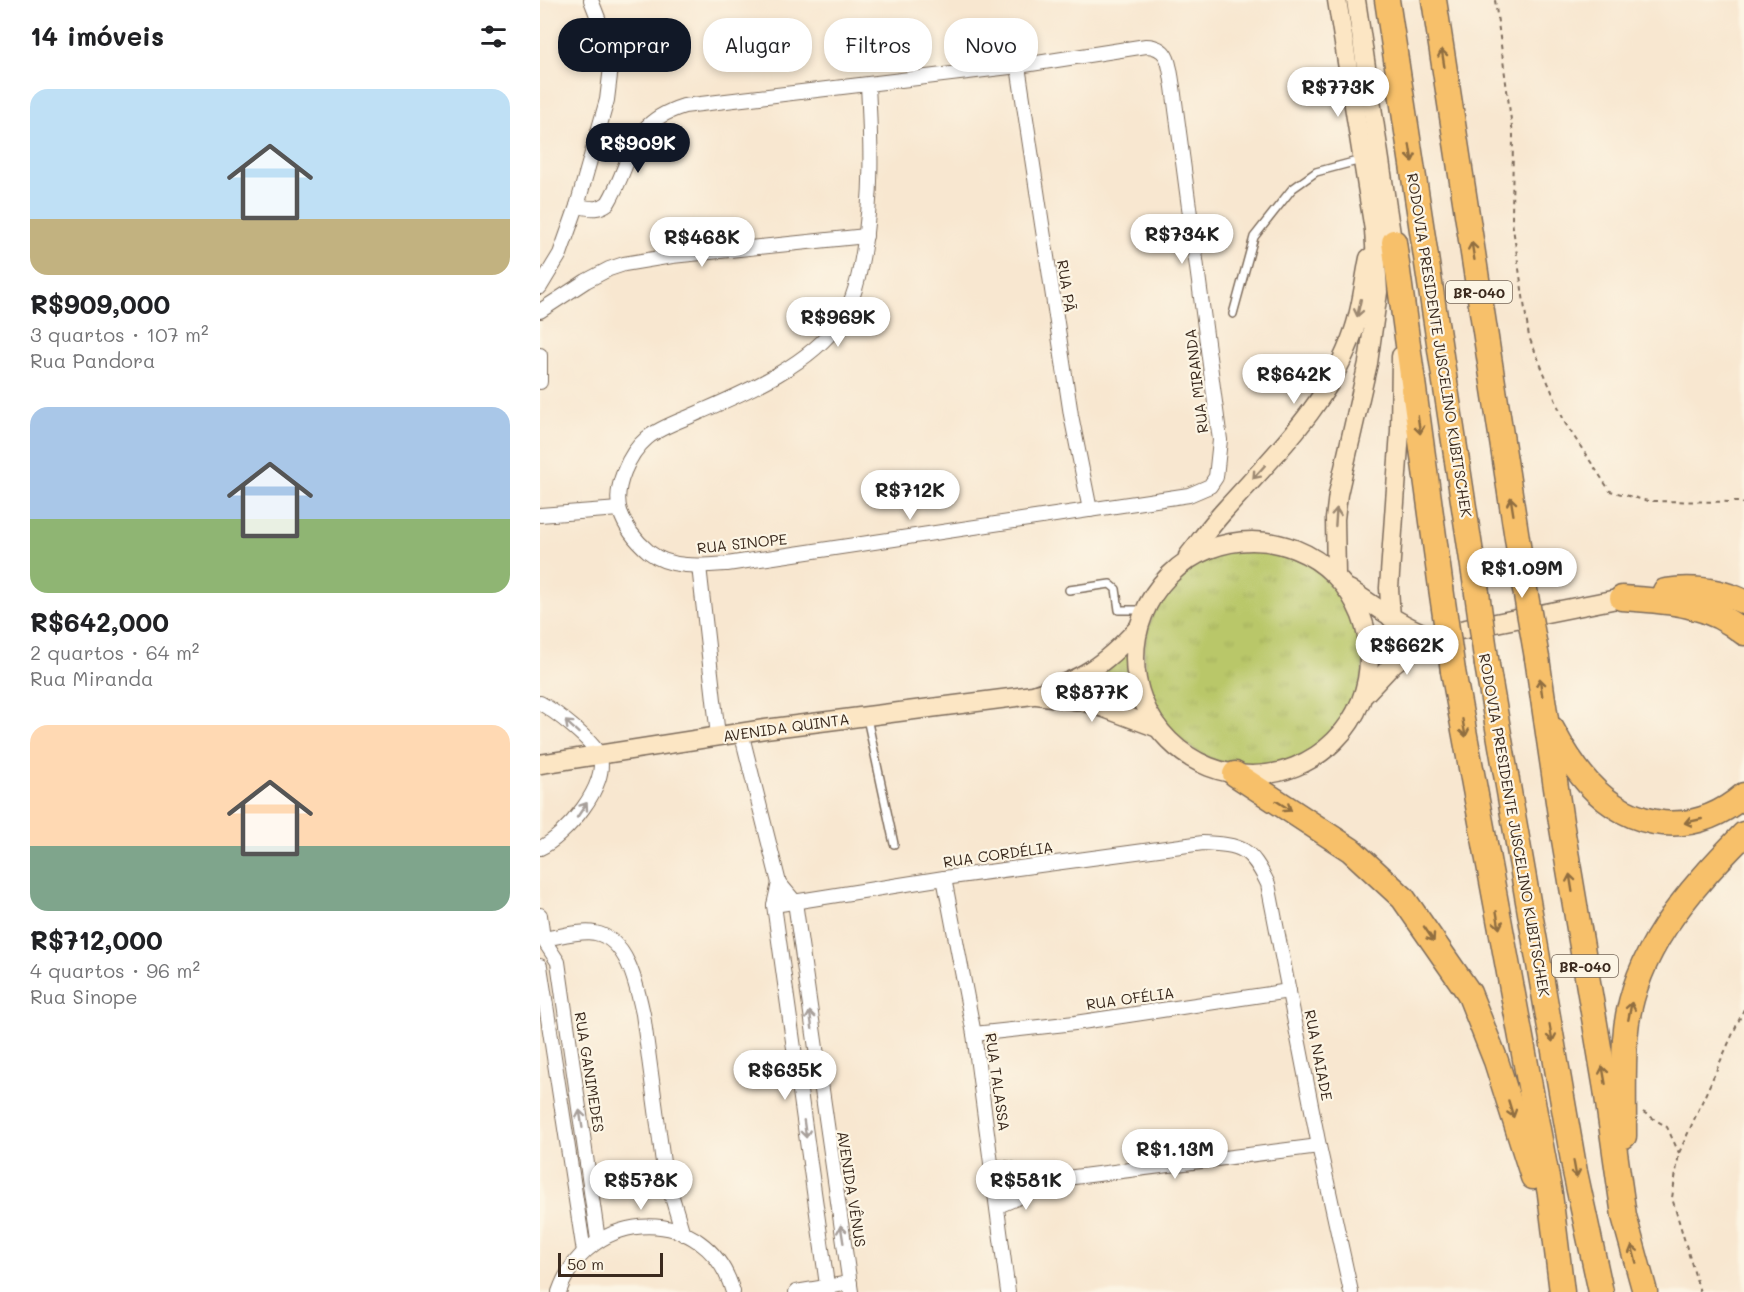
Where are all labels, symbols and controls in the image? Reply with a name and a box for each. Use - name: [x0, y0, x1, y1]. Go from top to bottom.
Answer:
- chip: Comprar: [558, 18, 691, 72]
- chip: Alugar: [703, 18, 812, 72]
- chip: Filtros: [824, 18, 932, 72]
- chip: Novo: [944, 18, 1038, 72]
- text: 14 imóveis: [30, 19, 164, 53]
- icon: filters: [477, 20, 510, 53]
- one-way arrow: [1437, 48, 1448, 68]
- pin: R$773K: [1289, 67, 1387, 118]
- text: R$773K: [1301, 73, 1375, 99]
- pin: R$909K: [589, 123, 687, 174]
- icon: home: [216, 128, 324, 236]
- text: R$909K: [600, 129, 676, 155]
- one-way arrow: [1405, 143, 1416, 163]
- street label: RODOVIA PRESIDENTE JUSCELINO KUBITSCHEK: [1403, 171, 1477, 519]
- pin: R$734K: [1133, 214, 1231, 265]
- pin: R$468K: [653, 217, 751, 268]
- text: R$734K: [1144, 220, 1220, 246]
- text: R$468K: [664, 223, 740, 249]
- one-way arrow: [1467, 241, 1478, 261]
- street label: RUA PÃ: [1053, 258, 1081, 314]
- road number: BR-040: [1446, 281, 1512, 303]
- text: R$909,000: [30, 287, 170, 321]
- pin: R$969K: [789, 297, 887, 348]
- one-way arrow: [1353, 298, 1364, 317]
- text: R$969K: [800, 303, 876, 329]
- text: 3 quartos · 107 m²: [30, 321, 209, 347]
- street label: RUA MIRANDA: [1180, 328, 1212, 434]
- text: Rua Pandora: [30, 347, 155, 373]
- pin: R$642K: [1245, 354, 1343, 405]
- text: R$642K: [1256, 360, 1332, 386]
- one-way arrow: [1413, 414, 1424, 434]
- icon: home: [216, 446, 324, 554]
- one-way arrow: [1252, 464, 1266, 479]
- pin: R$712K: [861, 470, 959, 521]
- text: R$712K: [875, 476, 945, 502]
- one-way arrow: [1506, 496, 1517, 516]
- one-way arrow: [1331, 507, 1342, 527]
- street label: RUA SINOPE: [696, 528, 788, 558]
- pin: R$1.09M: [1467, 548, 1577, 599]
- text: R$1.09M: [1481, 554, 1563, 580]
- text: R$642,000: [30, 605, 169, 639]
- pin: R$662K: [1358, 625, 1456, 676]
- text: R$662K: [1370, 631, 1444, 657]
- text: 2 quartos · 64 m²: [30, 639, 199, 665]
- street label: RODOVIA PRESIDENTE JUSCELINO KUBITSCHEK: [1475, 652, 1555, 998]
- text: Rua Miranda: [30, 665, 153, 691]
- pin: R$877K: [1043, 672, 1141, 723]
- one-way arrow: [1535, 677, 1546, 697]
- text: R$877K: [1055, 678, 1129, 704]
- street label: AVENIDA QUINTA: [721, 708, 851, 746]
- one-way arrow: [1458, 718, 1469, 738]
- one-way arrow: [565, 720, 580, 734]
- icon: home: [216, 764, 324, 872]
- one-way arrow: [1276, 800, 1292, 812]
- one-way arrow: [576, 802, 588, 818]
- one-way arrow: [1683, 815, 1702, 827]
- street label: RUA CORDÉLIA: [942, 836, 1054, 872]
- one-way arrow: [1566, 873, 1577, 893]
- one-way arrow: [1493, 910, 1504, 930]
- text: R$712,000: [30, 923, 163, 957]
- one-way arrow: [1423, 925, 1435, 942]
- road number: BR-040: [1552, 955, 1618, 977]
- text: 4 quartos · 96 m²: [30, 957, 200, 983]
- street label: RUA OFÉLIA: [1085, 982, 1175, 1014]
- text: Rua Sinope: [30, 983, 138, 1009]
- one-way arrow: [1625, 1002, 1636, 1021]
- street label: RUA NAIADE: [1300, 1008, 1338, 1103]
- street label: RUA GANIMEDES: [571, 1010, 609, 1134]
- one-way arrow: [806, 1011, 817, 1031]
- one-way arrow: [1546, 1022, 1557, 1042]
- street label: RUA TALASSA: [981, 1032, 1015, 1132]
- pin: R$635K: [736, 1050, 834, 1101]
- text: R$635K: [747, 1056, 823, 1082]
- one-way arrow: [1598, 1066, 1609, 1085]
- one-way arrow: [1506, 1099, 1517, 1118]
- one-way arrow: [575, 1110, 586, 1130]
- one-way arrow: [800, 1119, 811, 1139]
- pin: R$1.13M: [1120, 1129, 1230, 1180]
- street label: AVENIDA VÊNUS: [833, 1130, 871, 1248]
- text: R$1.13M: [1136, 1135, 1214, 1161]
- one-way arrow: [1570, 1158, 1581, 1178]
- pin: R$578K: [592, 1160, 690, 1211]
- pin: R$581K: [977, 1160, 1075, 1211]
- text: R$578K: [604, 1166, 678, 1192]
- text: R$581K: [990, 1166, 1062, 1192]
- one-way arrow: [837, 1225, 848, 1245]
- one-way arrow: [1628, 1245, 1640, 1264]
- scale bar: [558, 1250, 663, 1278]
- text: 50 m: [567, 1253, 604, 1274]

